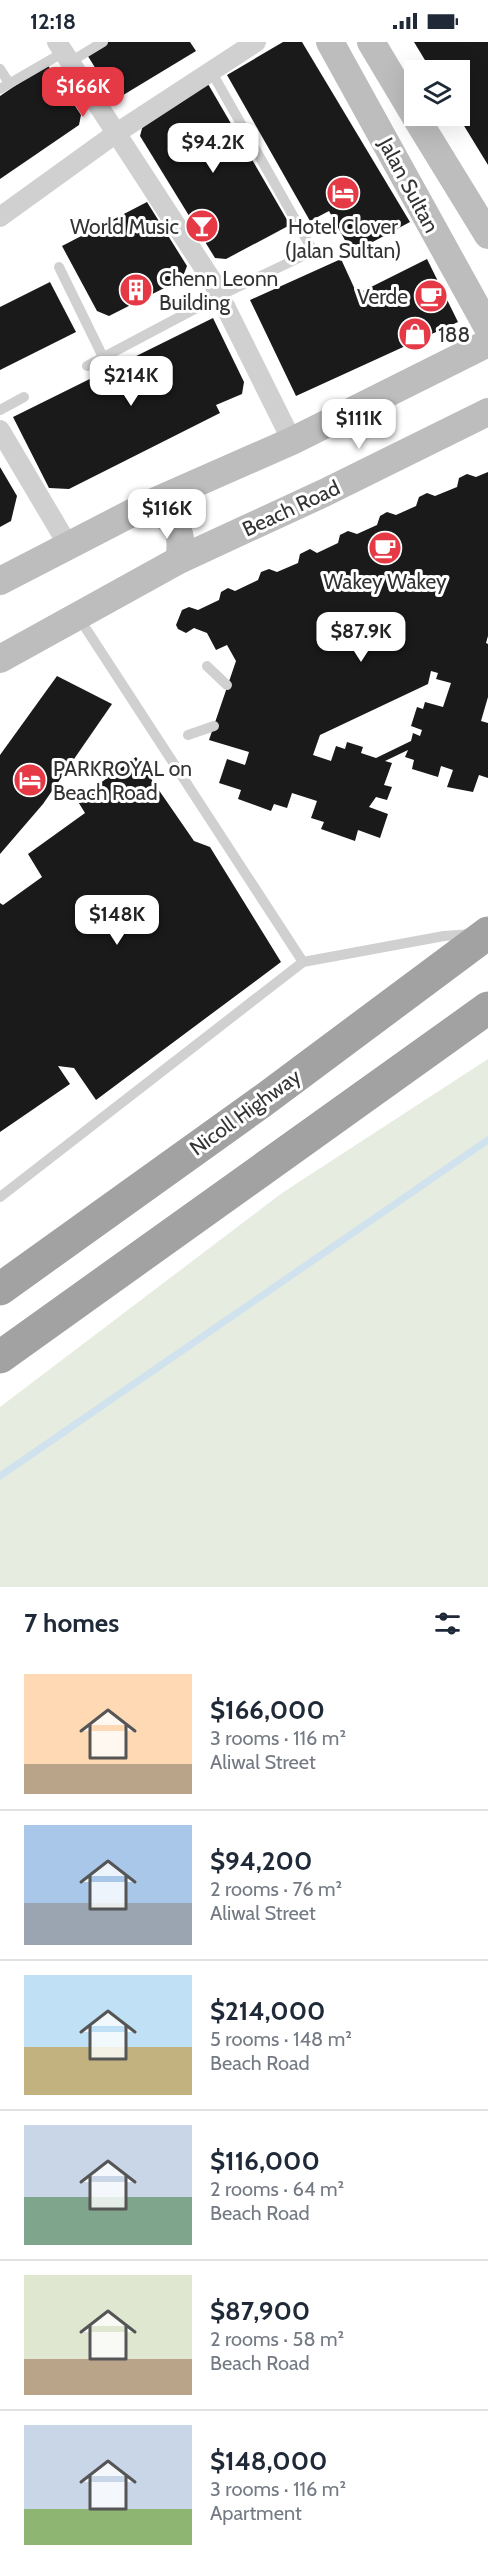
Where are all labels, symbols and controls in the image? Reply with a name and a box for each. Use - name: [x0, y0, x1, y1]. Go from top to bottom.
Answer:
- text: 12:18: [30, 8, 76, 35]
- map controls: [404, 60, 470, 126]
- button: layers: [404, 60, 470, 126]
- pin: $166K: [41, 67, 125, 118]
- text: $166K: [56, 74, 110, 98]
- pin: $94.2K: [164, 123, 262, 174]
- text: $94.2K: [182, 130, 244, 154]
- street label: Jalan Sultan: [373, 133, 444, 237]
- hotel icon: Hotel Clover (Jalan Sultan): [325, 175, 361, 211]
- bar icon: World Music: [184, 208, 220, 244]
- place label: World Music: [70, 214, 179, 239]
- place label: Hotel Clover (Jalan Sultan): [285, 214, 401, 263]
- place label: Chenn Leonn Building: [159, 266, 278, 315]
- building icon: Chenn Leonn Building: [118, 272, 154, 308]
- cafe icon: Verde: [413, 278, 449, 314]
- place label: Verde: [357, 284, 408, 309]
- shop icon: 188: [397, 316, 433, 352]
- place label: 188: [438, 322, 470, 347]
- pin: $214K: [89, 356, 173, 407]
- text: $214K: [104, 363, 158, 387]
- pin: $111K: [317, 399, 401, 450]
- text: $111K: [336, 406, 382, 430]
- street label: Beach Road: [238, 475, 344, 541]
- pin: $116K: [125, 489, 209, 540]
- text: $116K: [142, 496, 192, 520]
- cafe icon: Wakey Wakey: [367, 530, 403, 566]
- place label: Wakey Wakey: [323, 569, 447, 594]
- pin: $87.9K: [312, 612, 410, 663]
- text: $87.9K: [330, 619, 392, 643]
- place label: PARKROYAL on Beach Road: [53, 756, 192, 805]
- hotel icon: PARKROYAL on Beach Road: [12, 762, 48, 798]
- pin: $148K: [75, 895, 159, 946]
- text: $148K: [89, 902, 145, 926]
- street label: Nicoll Highway: [185, 1063, 306, 1161]
- text: 7 homes: [24, 1607, 119, 1639]
- icon: filters: [431, 1607, 464, 1640]
- text: $166,000: [210, 1694, 325, 1726]
- icon: home: [72, 1698, 144, 1770]
- text: 3 rooms · 116 m²: [210, 1726, 346, 1750]
- text: Aliwal Street: [210, 1750, 316, 1774]
- text: $94,200: [210, 1845, 312, 1877]
- icon: home: [72, 1849, 144, 1921]
- text: 2 rooms · 76 m²: [210, 1877, 342, 1901]
- text: Aliwal Street: [210, 1901, 316, 1925]
- text: $214,000: [210, 1995, 325, 2027]
- icon: home: [72, 1999, 144, 2071]
- text: 5 rooms · 148 m²: [210, 2027, 352, 2051]
- text: Beach Road: [210, 2051, 310, 2075]
- text: $116,000: [210, 2145, 320, 2177]
- icon: home: [72, 2149, 144, 2221]
- text: 2 rooms · 64 m²: [210, 2177, 344, 2201]
- text: Beach Road: [210, 2201, 310, 2225]
- text: $87,900: [210, 2295, 310, 2327]
- icon: home: [72, 2299, 144, 2371]
- text: 2 rooms · 58 m²: [210, 2327, 344, 2351]
- text: Beach Road: [210, 2351, 310, 2375]
- text: $148,000: [210, 2445, 327, 2477]
- icon: home: [72, 2449, 144, 2521]
- text: 3 rooms · 116 m²: [210, 2477, 346, 2501]
- text: Apartment: [210, 2501, 302, 2525]

